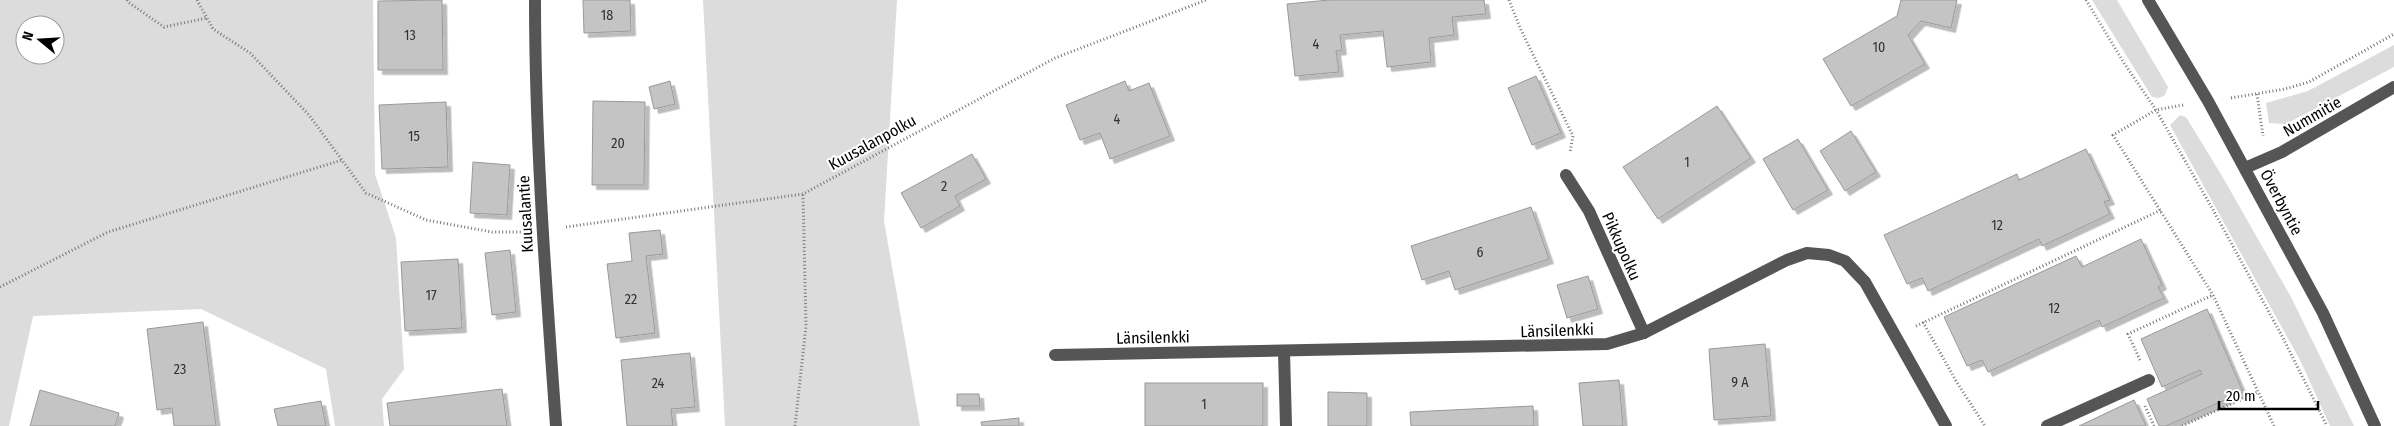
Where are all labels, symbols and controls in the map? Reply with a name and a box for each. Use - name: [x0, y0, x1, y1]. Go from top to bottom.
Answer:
- house number: 18: [601, 7, 613, 24]
- north arrow: [15, 15, 65, 65]
- house number: 13: [404, 27, 416, 44]
- text: N: [19, 30, 37, 43]
- house number: 4: [1313, 36, 1320, 53]
- house number: 10: [1873, 39, 1885, 56]
- street label: Nummitie: [2280, 92, 2345, 141]
- street label: Kuusalanpolku: [825, 111, 919, 174]
- house number: 4: [1114, 111, 1121, 128]
- house number: 15: [408, 128, 420, 145]
- house number: 20: [611, 135, 625, 152]
- house number: 1: [1684, 154, 1690, 171]
- street label: Överbyntie: [2256, 166, 2307, 238]
- street label: Kuusalantie: [514, 175, 537, 253]
- house number: 2: [941, 178, 947, 195]
- street label: Pikkupolku: [1598, 209, 1645, 283]
- house number: 12: [1991, 217, 2003, 234]
- house number: 6: [1477, 244, 1484, 261]
- house number: 17: [425, 287, 437, 304]
- house number: 22: [625, 291, 637, 308]
- house number: 12: [2048, 300, 2060, 317]
- street label: Länsilenkki: [1520, 320, 1594, 341]
- street label: Länsilenkki: [1116, 327, 1190, 348]
- house number: 23: [174, 361, 186, 378]
- house number: 9 A: [1731, 374, 1749, 391]
- house number: 24: [652, 375, 665, 392]
- scale bar: [2219, 378, 2318, 410]
- text: 20 m: [2226, 387, 2256, 405]
- house number: 1: [1201, 396, 1207, 413]

